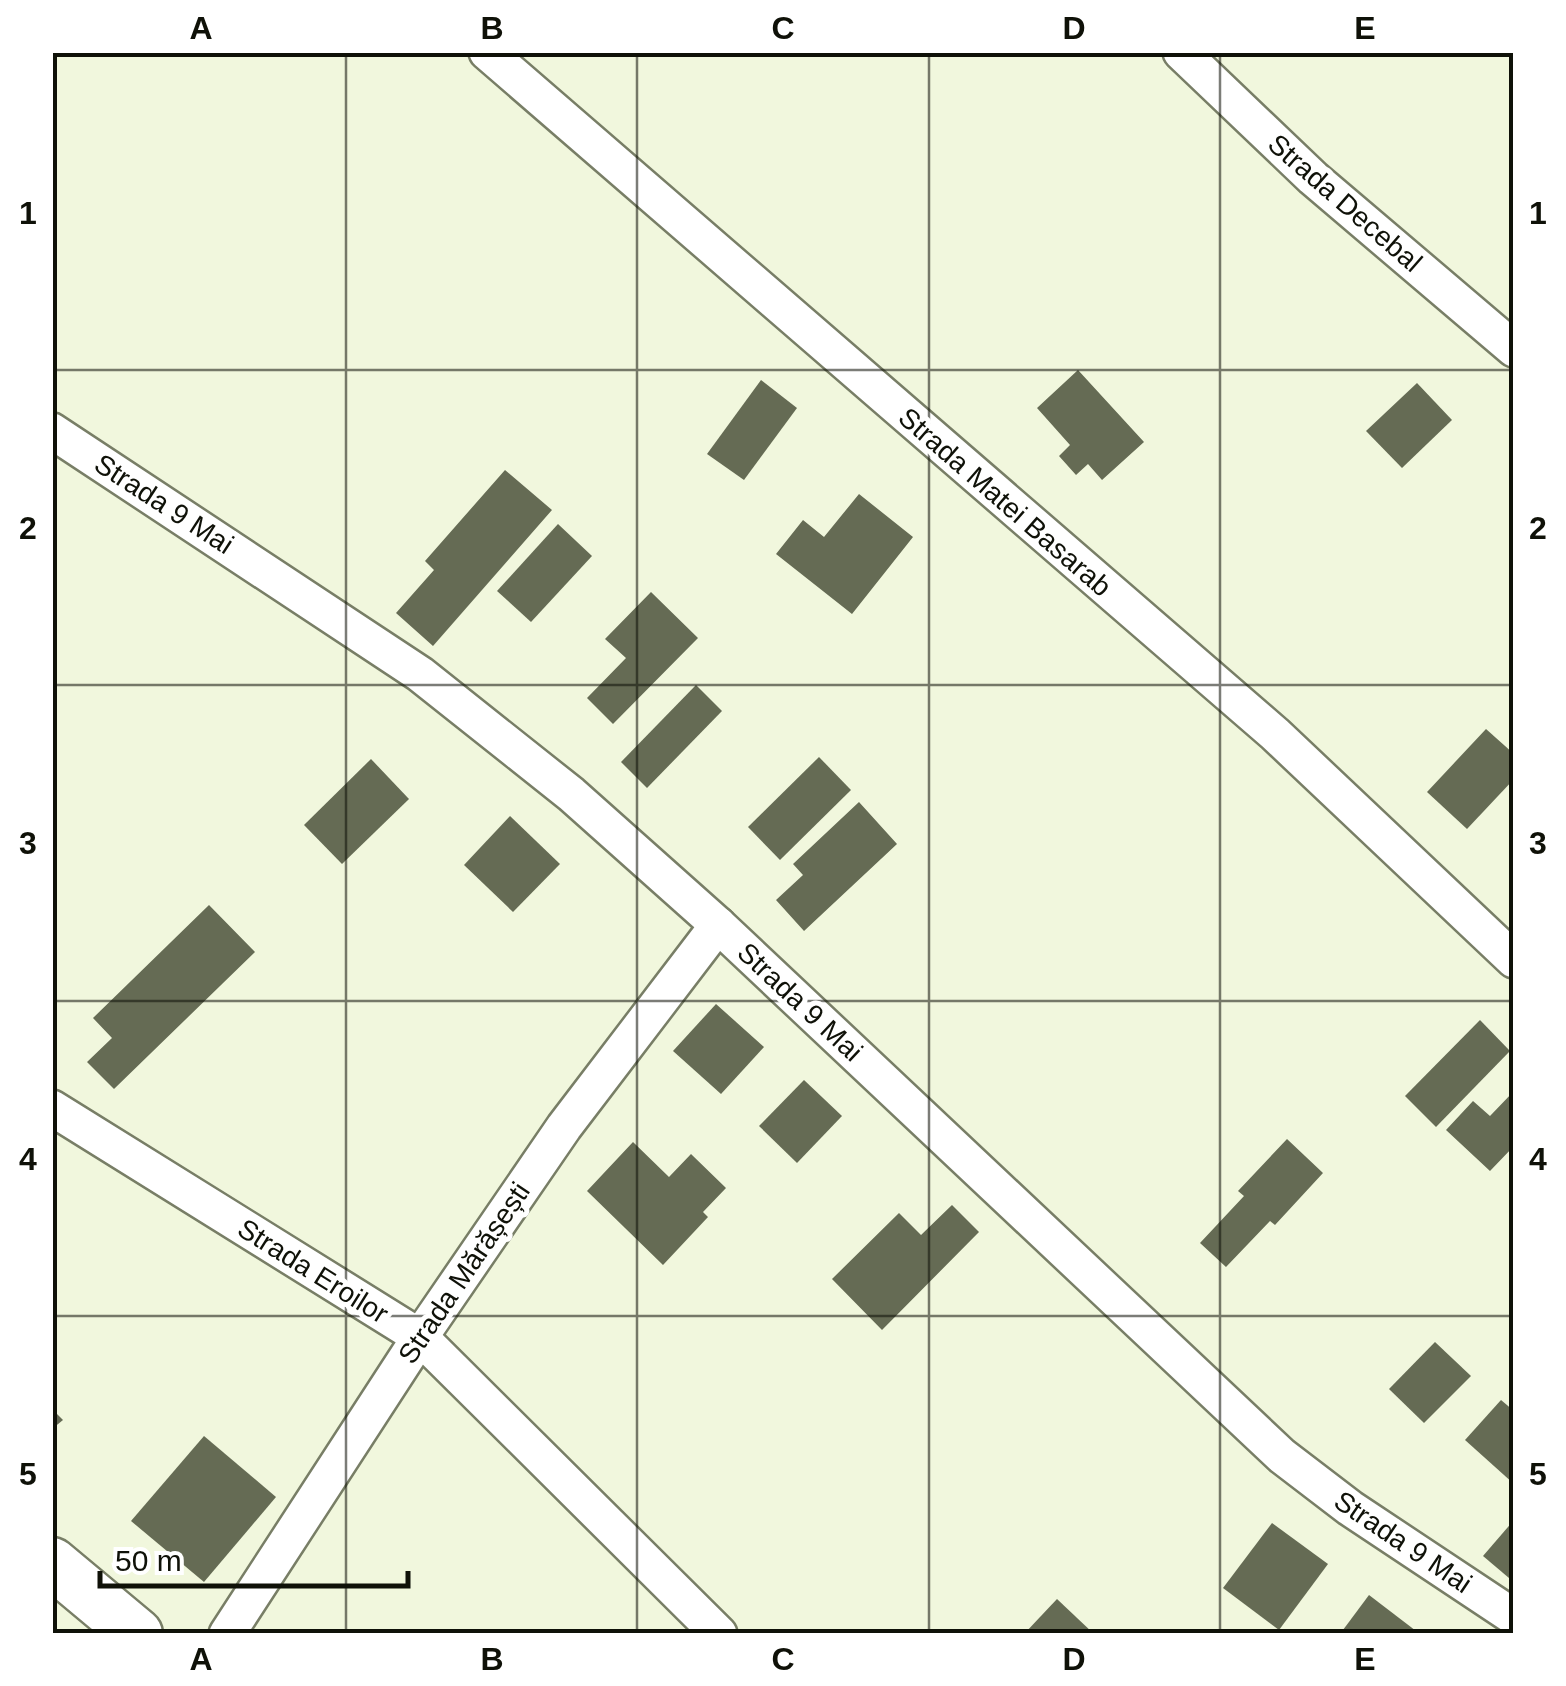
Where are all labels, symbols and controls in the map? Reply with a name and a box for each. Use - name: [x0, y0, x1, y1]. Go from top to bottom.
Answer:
- text: A: [189, 10, 213, 46]
- text: B: [480, 10, 504, 46]
- text: C: [771, 10, 795, 46]
- text: D: [1062, 10, 1086, 46]
- text: E: [1354, 10, 1376, 46]
- street label: Strada Decebal: [1262, 128, 1428, 278]
- text: 1: [19, 195, 37, 231]
- text: 1: [1529, 195, 1547, 231]
- street label: Strada Matei Basarab: [893, 401, 1117, 603]
- street label: Strada 9 Mai: [89, 448, 239, 560]
- text: 2: [19, 510, 37, 546]
- text: 2: [1529, 510, 1547, 546]
- text: 3: [19, 825, 37, 861]
- text: 3: [1529, 825, 1547, 861]
- street label: Strada 9 Mai: [731, 937, 869, 1067]
- text: 4: [19, 1141, 37, 1177]
- text: 4: [1529, 1141, 1547, 1177]
- street label: Strada Mărășești: [392, 1177, 536, 1369]
- street label: Strada Eroilor: [232, 1212, 394, 1330]
- text: 5: [19, 1456, 37, 1492]
- text: 5: [1529, 1456, 1547, 1492]
- street label: Strada 9 Mai: [1329, 1485, 1477, 1599]
- scale bar: [100, 1526, 408, 1588]
- text: 50 m: [115, 1544, 182, 1577]
- text: A: [189, 1641, 213, 1677]
- text: B: [480, 1641, 504, 1677]
- text: C: [771, 1641, 795, 1677]
- text: D: [1062, 1641, 1086, 1677]
- text: E: [1354, 1641, 1376, 1677]

